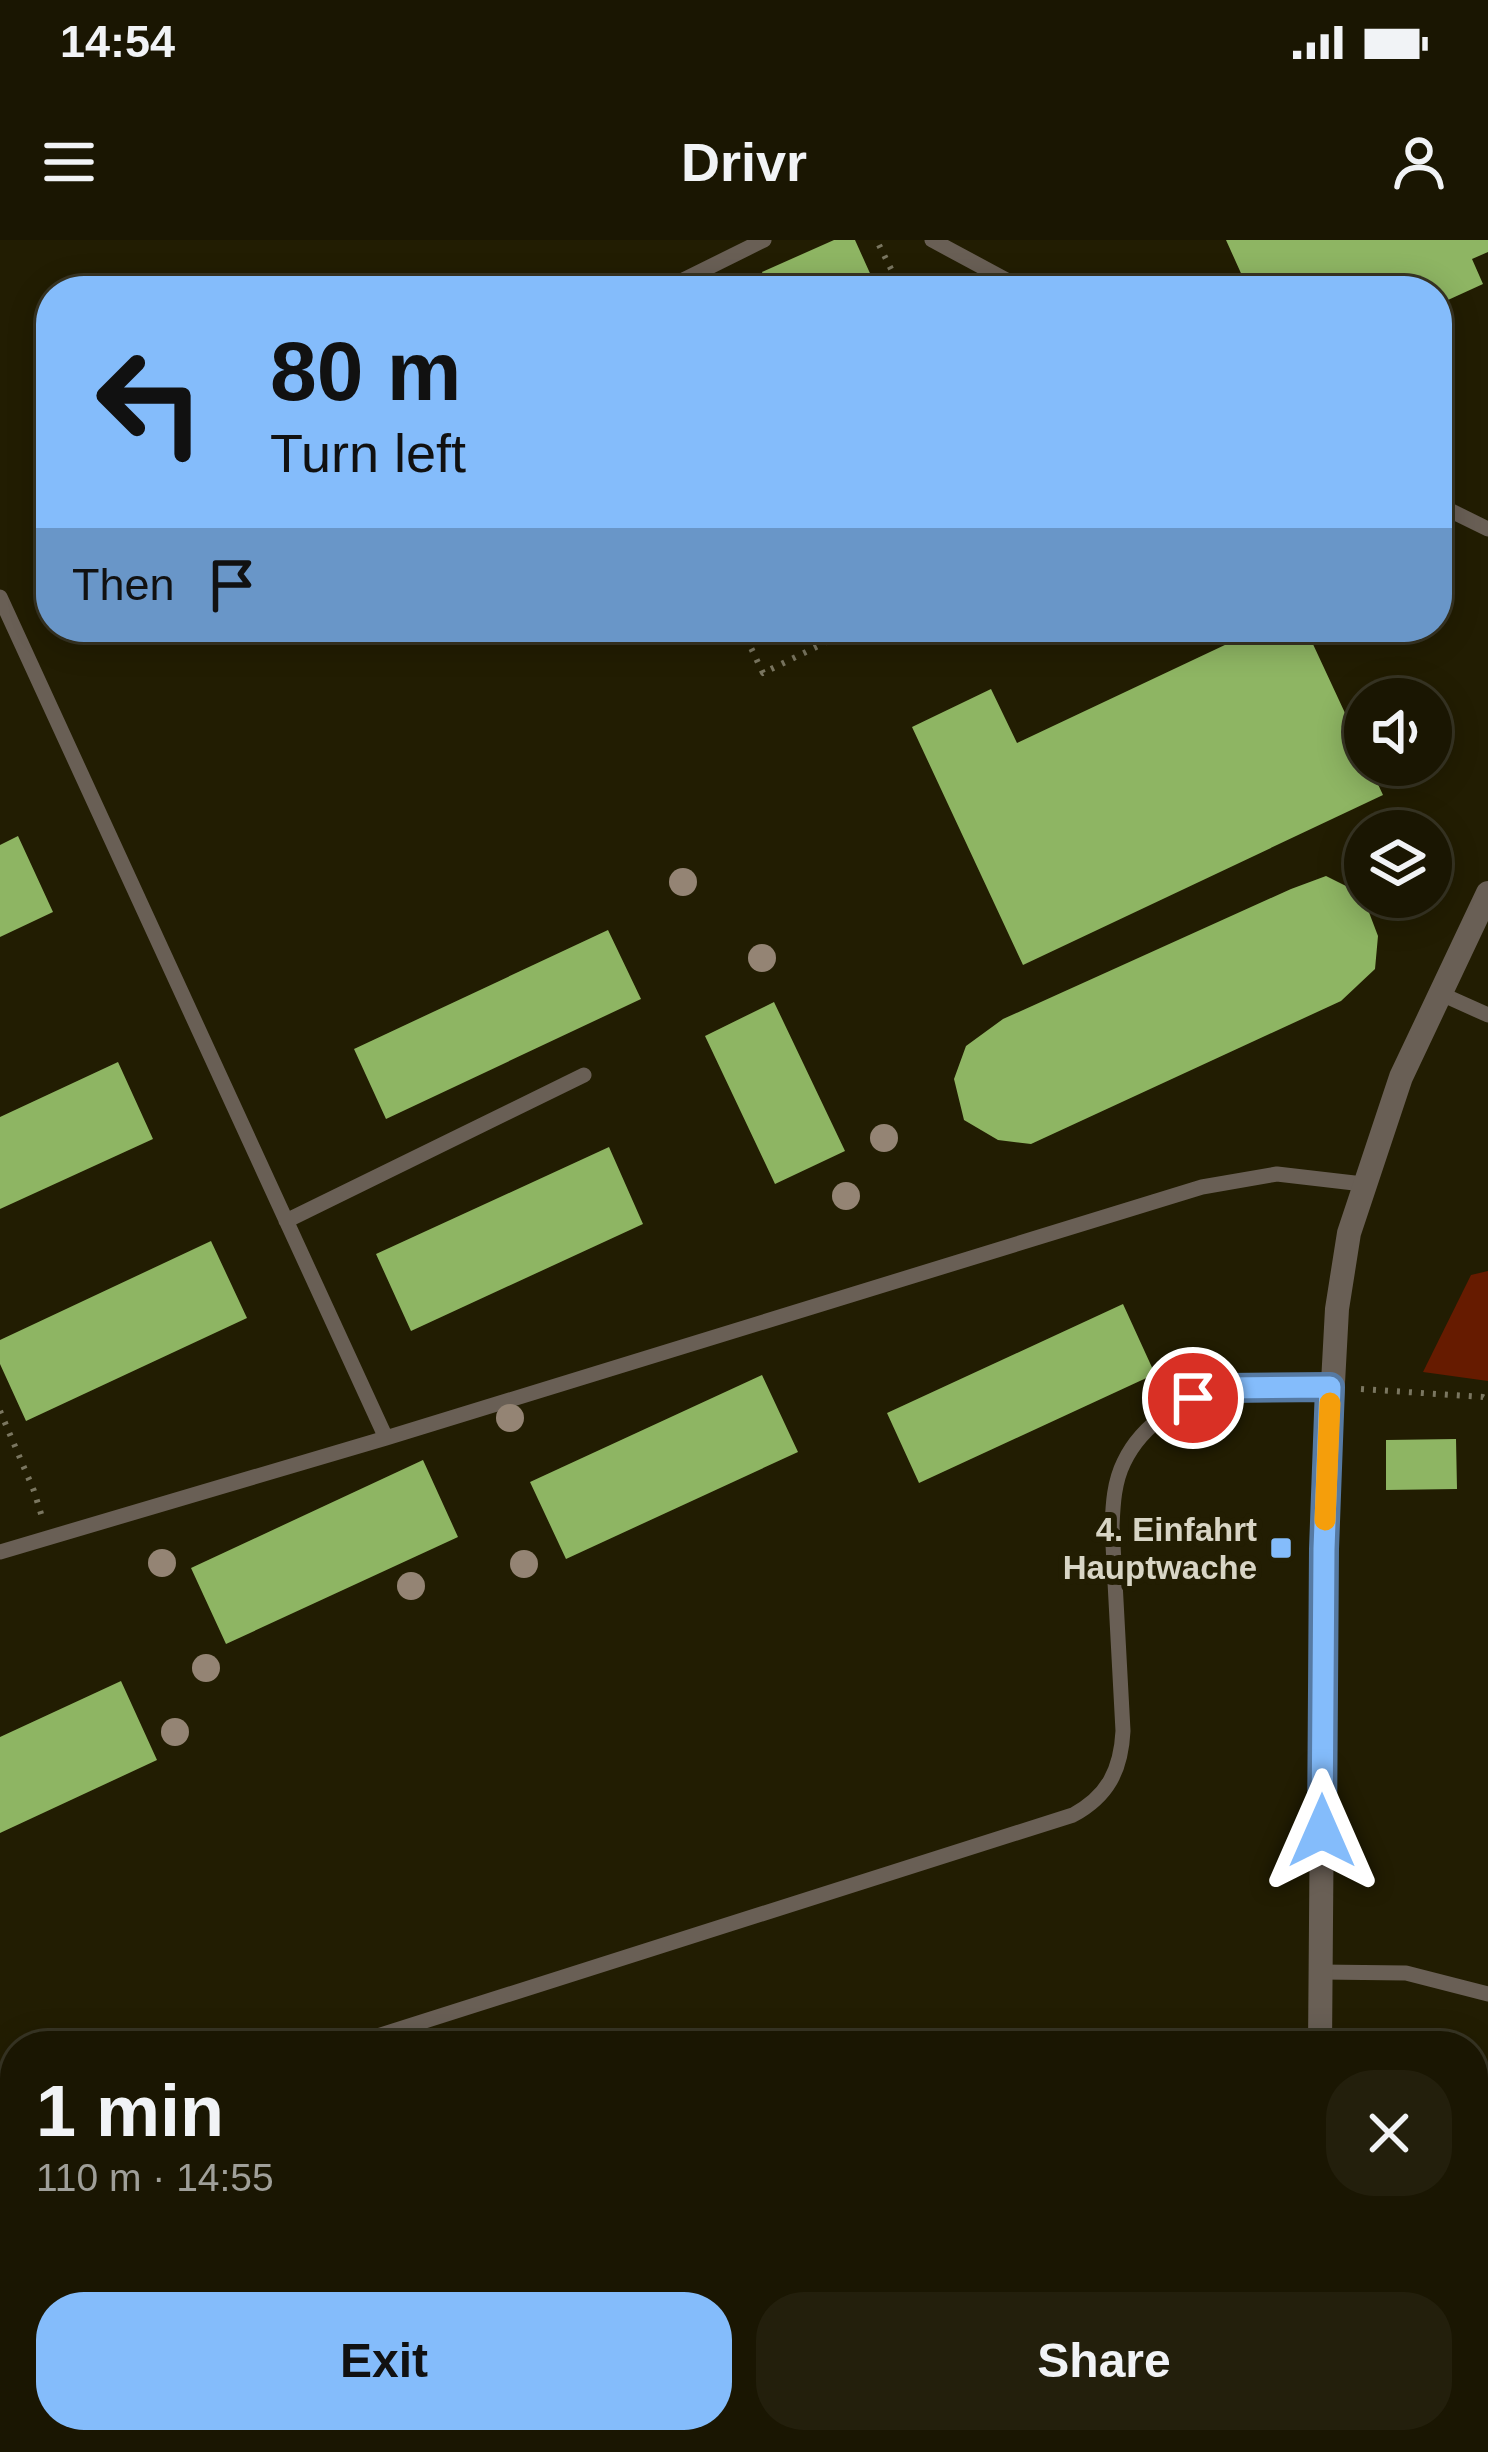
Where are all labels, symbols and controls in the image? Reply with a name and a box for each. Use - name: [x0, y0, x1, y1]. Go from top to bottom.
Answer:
- text: 14:54: [60, 16, 175, 67]
- icon: menu: [36, 129, 102, 195]
- icon: person: [1386, 129, 1452, 195]
- text: Drivr: [681, 132, 807, 192]
- icon: left: [72, 324, 228, 480]
- text: 80 m: [270, 324, 461, 418]
- text: Turn left: [270, 423, 466, 483]
- icon: arrive: [199, 552, 265, 618]
- text: Then: [72, 559, 175, 610]
- map controls: [1344, 678, 1452, 918]
- button: sound: [1344, 678, 1452, 786]
- button: layers: [1344, 810, 1452, 918]
- pin: [1142, 1347, 1244, 1449]
- icon: arrive: [1160, 1365, 1226, 1431]
- place label: 4. Einfahrt Hauptwache: [1063, 1511, 1257, 1586]
- marker: 4. Einfahrt Hauptwache: [1268, 1535, 1294, 1561]
- position arrow: [1259, 1768, 1385, 1894]
- button: close: [1326, 2070, 1452, 2196]
- text: 1 min: [36, 2071, 224, 2151]
- text: 110 m · 14:55: [36, 2156, 274, 2199]
- button: Exit: [36, 2292, 732, 2430]
- button: Share: [756, 2292, 1452, 2430]

